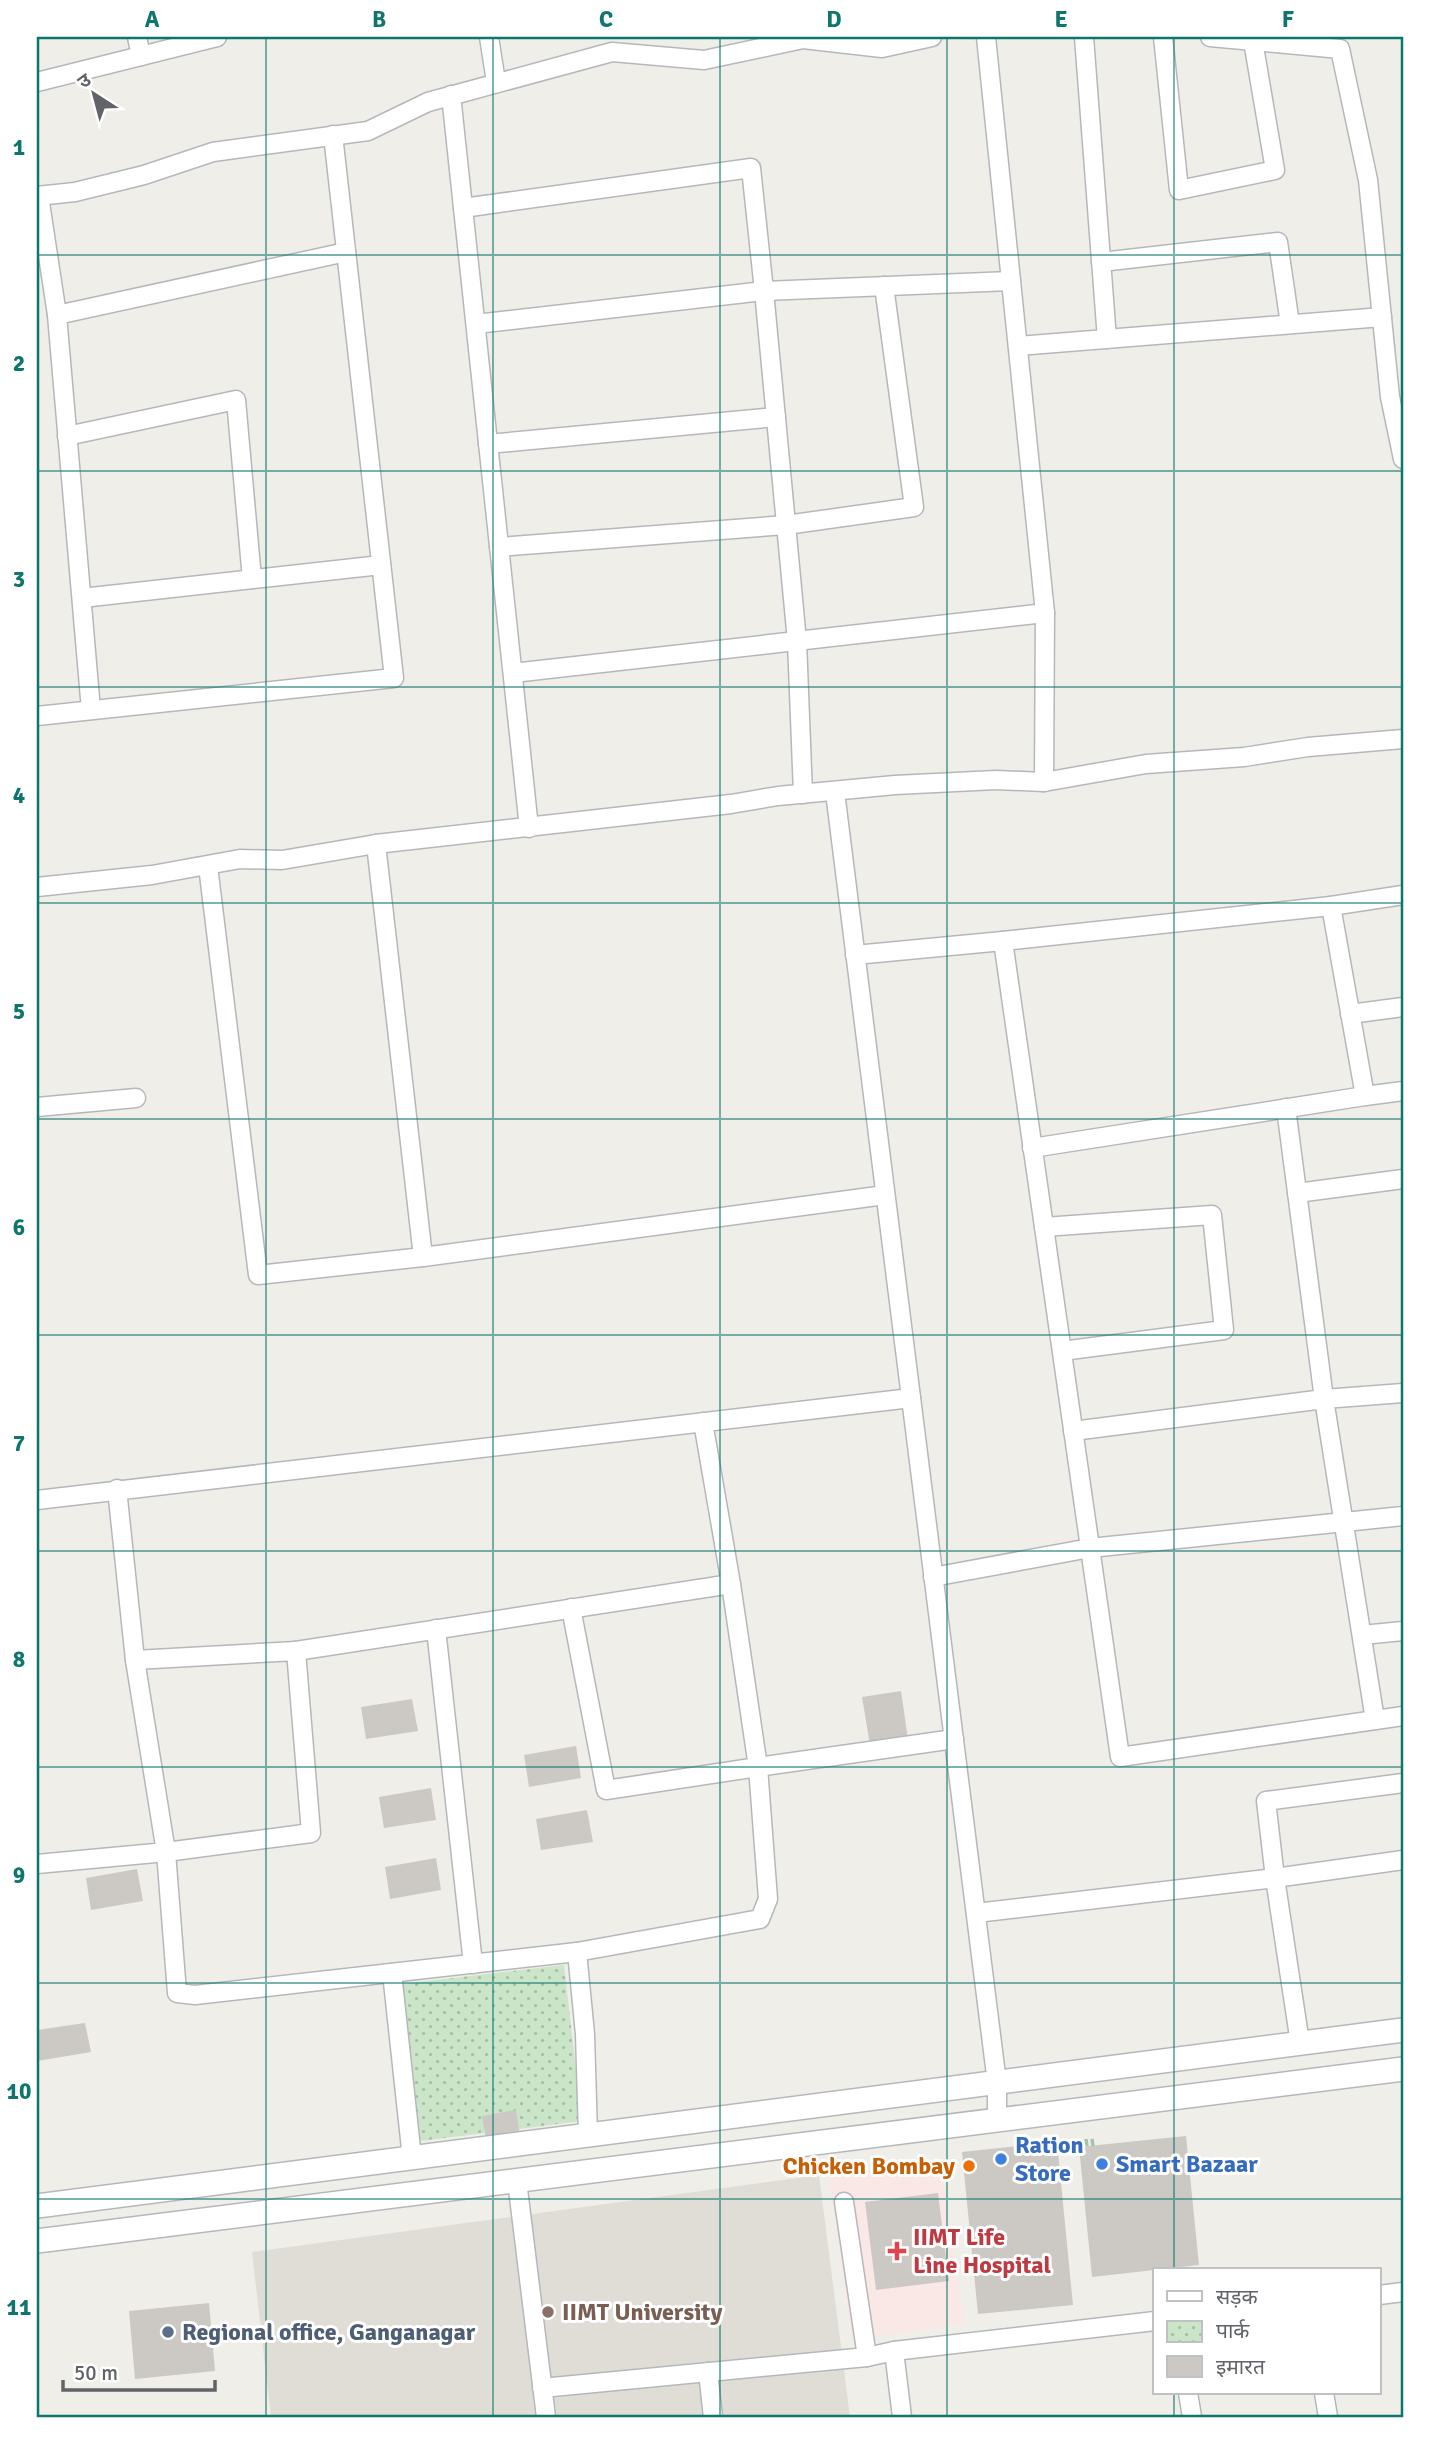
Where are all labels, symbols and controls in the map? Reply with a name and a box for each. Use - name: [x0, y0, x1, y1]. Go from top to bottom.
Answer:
- text: A: [145, 5, 160, 34]
- text: B: [372, 5, 386, 34]
- text: C: [599, 5, 613, 34]
- text: D: [826, 5, 842, 34]
- text: E: [1054, 5, 1068, 34]
- text: F: [1282, 5, 1294, 34]
- north arrow: [60, 60, 130, 130]
- text: उ: [73, 68, 97, 94]
- text: 1: [13, 133, 25, 162]
- text: 2: [13, 349, 25, 378]
- text: 3: [13, 565, 25, 594]
- text: 4: [13, 781, 25, 810]
- text: 5: [13, 997, 25, 1026]
- text: 6: [13, 1213, 25, 1242]
- text: 7: [13, 1429, 25, 1458]
- text: 8: [13, 1645, 25, 1674]
- text: 9: [13, 1861, 25, 1890]
- text: 10: [7, 2077, 31, 2106]
- place label: Ration Store: [1015, 2130, 1084, 2188]
- place label: Smart Bazaar: [1116, 2149, 1258, 2179]
- place label: Chicken Bombay: [783, 2151, 955, 2181]
- marker: Ration Store: [993, 2151, 1009, 2167]
- marker: Smart Bazaar: [1094, 2156, 1110, 2172]
- marker: Chicken Bombay: [961, 2158, 977, 2174]
- place label: IIMT Life Line Hospital: [913, 2222, 1052, 2280]
- marker: IIMT Life Line Hospital: [887, 2241, 907, 2261]
- legend: [1153, 2268, 1380, 2394]
- text: सड़क: [1216, 2284, 1258, 2310]
- text: 11: [7, 2293, 31, 2322]
- place label: IIMT University: [562, 2297, 722, 2327]
- marker: IIMT University: [540, 2304, 556, 2320]
- place label: Regional office, Ganganagar: [182, 2317, 476, 2347]
- text: पार्क: [1216, 2318, 1250, 2344]
- marker: Regional office, Ganganagar: [160, 2324, 176, 2340]
- scale bar: [63, 2349, 215, 2393]
- text: इमारत: [1216, 2354, 1266, 2380]
- text: 50 m: [74, 2360, 118, 2386]

